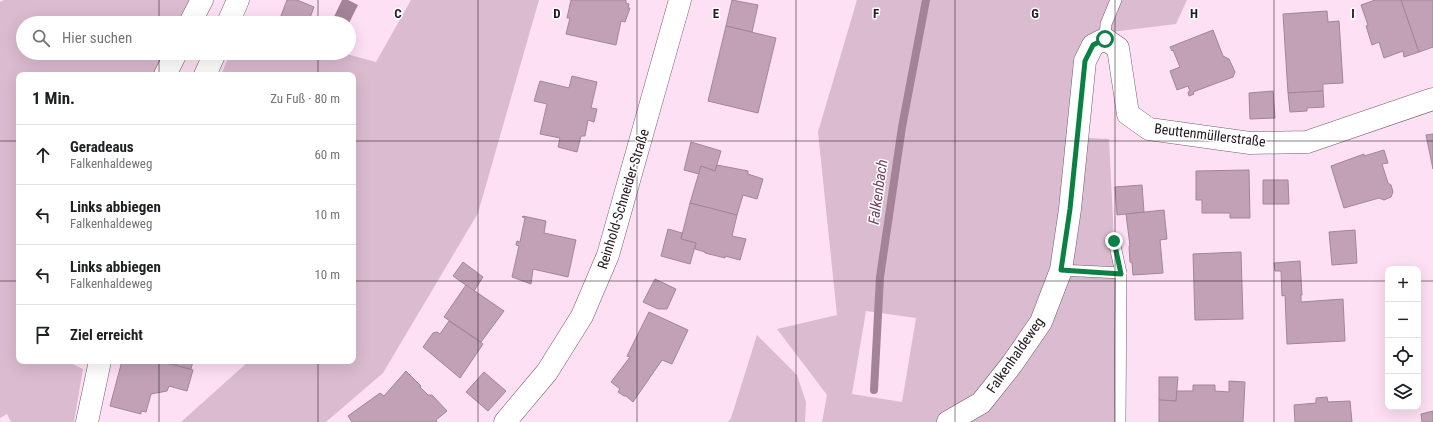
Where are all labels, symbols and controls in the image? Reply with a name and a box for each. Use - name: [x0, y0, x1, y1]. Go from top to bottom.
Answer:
- text: C: [394, 6, 402, 21]
- text: D: [553, 6, 561, 21]
- text: E: [713, 6, 720, 21]
- text: F: [873, 6, 879, 21]
- text: G: [1031, 6, 1039, 21]
- text: H: [1190, 6, 1198, 21]
- text: I: [1351, 6, 1355, 21]
- search box: [16, 16, 356, 60]
- icon: search: [30, 27, 52, 49]
- text: Hier suchen: [62, 29, 132, 47]
- route start: [1096, 30, 1114, 48]
- text: 1 Min.: [32, 88, 75, 108]
- text: Zu Fuß · 80 m: [270, 91, 340, 106]
- street label: Beuttenmüllerstraße: [1153, 120, 1267, 150]
- street label: Reinhold-Schneider-Straße: [594, 127, 652, 271]
- text: Geradeaus: [70, 138, 134, 156]
- icon: ahead: [32, 144, 54, 166]
- text: 60 m: [314, 147, 340, 162]
- text: Falkenhaldeweg: [70, 156, 152, 171]
- water label: Falkenbach: [865, 158, 891, 226]
- text: Links abbiegen: [70, 198, 161, 216]
- icon: left: [32, 204, 54, 226]
- text: 10 m: [314, 207, 340, 222]
- text: Falkenhaldeweg: [70, 216, 152, 231]
- route end: [1105, 232, 1123, 250]
- text: Links abbiegen: [70, 258, 161, 276]
- icon: left: [32, 264, 54, 286]
- map controls: [1385, 266, 1421, 410]
- button: +: [1385, 266, 1421, 302]
- text: 10 m: [314, 267, 340, 282]
- text: Falkenhaldeweg: [70, 276, 152, 291]
- button: −: [1385, 302, 1421, 338]
- street label: Falkenhaldeweg: [983, 314, 1047, 396]
- icon: arrive: [32, 324, 54, 346]
- text: Ziel erreicht: [70, 326, 143, 344]
- button: locate: [1385, 338, 1421, 374]
- button: layers: [1385, 374, 1421, 410]

